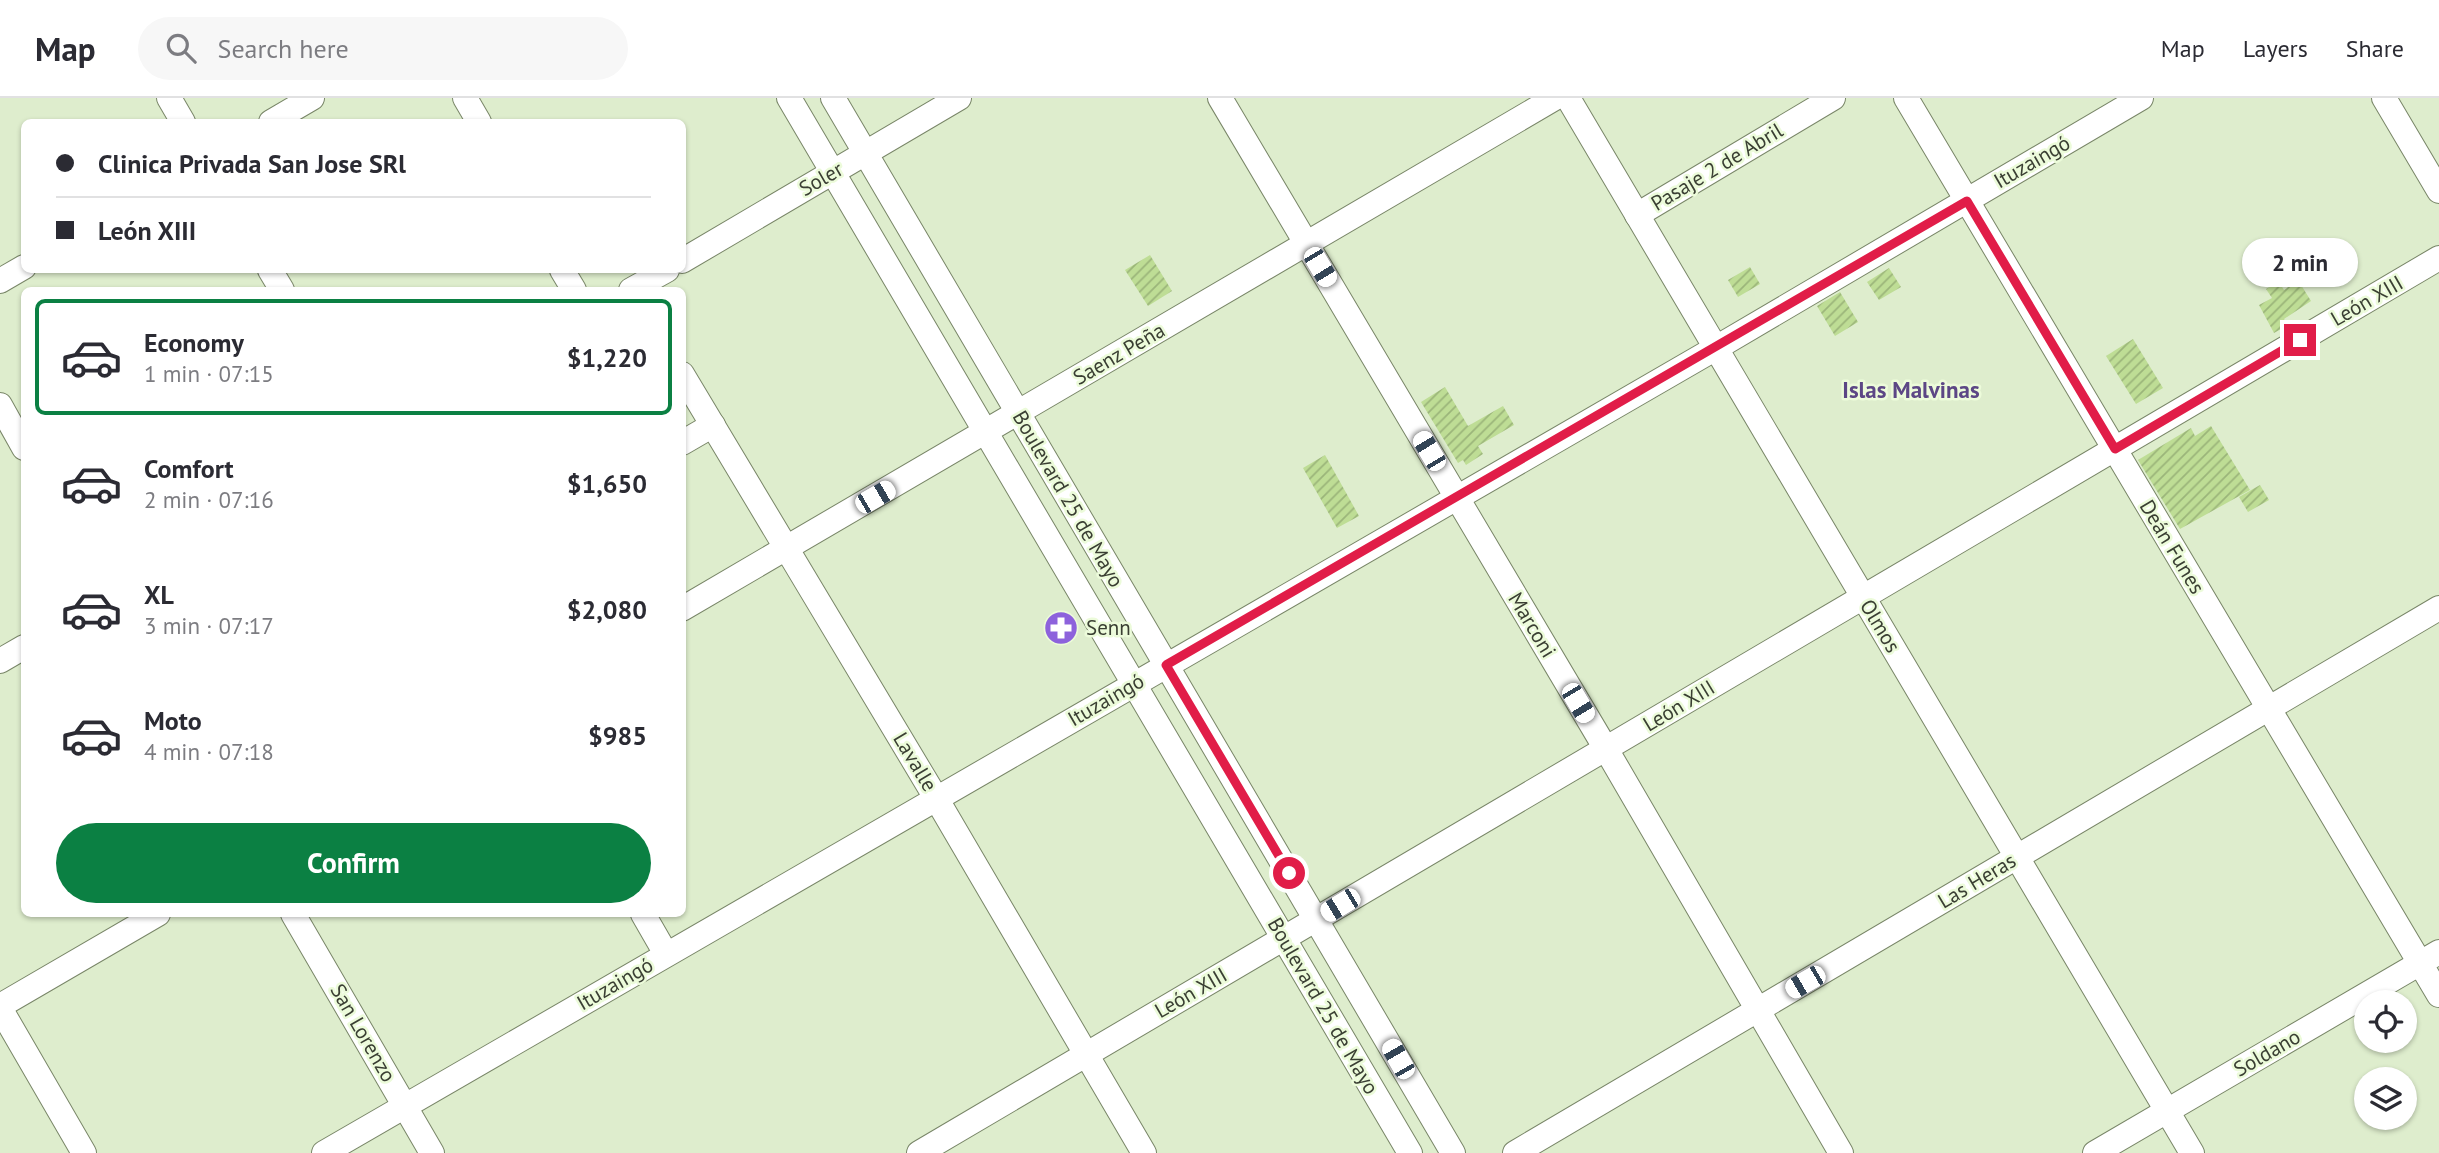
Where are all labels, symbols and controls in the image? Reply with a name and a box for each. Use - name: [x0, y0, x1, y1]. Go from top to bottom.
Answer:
- search box: [138, 17, 628, 80]
- text: Map: [35, 27, 96, 70]
- icon: search: [162, 29, 200, 67]
- text: Search here: [218, 32, 349, 65]
- text: Map: [2161, 33, 2205, 64]
- text: Layers: [2243, 33, 2308, 64]
- text: Share: [2346, 33, 2404, 64]
- street label: Pasaje 2 de Abril: [1646, 117, 1788, 217]
- street label: Ituzaingó: [1989, 129, 2075, 194]
- text: Clinica Privada San Jose SRl: [98, 147, 406, 180]
- street label: Soler: [794, 155, 848, 202]
- text: León XIII: [98, 214, 196, 247]
- callout: 2 min: [2242, 238, 2358, 288]
- car: [1301, 244, 1340, 290]
- text: 2 min: [2272, 248, 2328, 277]
- street label: León XIII: [2326, 269, 2408, 332]
- street label: Saenz Peña: [1068, 316, 1170, 391]
- route end: [2284, 324, 2316, 356]
- icon: car: [60, 326, 123, 389]
- text: Economy: [144, 326, 244, 359]
- text: $1,220: [567, 341, 647, 374]
- text: 1 min · 07:15: [144, 359, 274, 388]
- district label: Islas Malvinas: [1842, 375, 1980, 404]
- street label: Boulevard 25 de Mayo: [1007, 406, 1130, 592]
- car: [1410, 428, 1449, 474]
- icon: car: [60, 452, 123, 515]
- text: Comfort: [144, 452, 234, 485]
- text: $1,650: [567, 467, 647, 500]
- car: [852, 477, 899, 517]
- text: 2 min · 07:16: [144, 485, 274, 514]
- street label: Deán Funes: [2134, 495, 2211, 599]
- icon: car: [60, 578, 123, 641]
- text: XL: [144, 578, 174, 611]
- street label: Marconi: [1502, 587, 1562, 662]
- text: $2,080: [567, 593, 647, 626]
- street label: Olmos: [1854, 594, 1907, 657]
- pharmacy icon: Senn: [1042, 609, 1080, 647]
- text: 3 min · 07:17: [144, 611, 274, 640]
- place label: Senn: [1086, 614, 1131, 641]
- street label: Ituzaingó: [1063, 667, 1149, 732]
- street label: León XIII: [1638, 674, 1720, 738]
- car: [1559, 680, 1598, 726]
- icon: car: [60, 704, 123, 767]
- text: Moto: [144, 704, 202, 737]
- text: $985: [588, 719, 647, 752]
- street label: Lavalle: [887, 727, 944, 796]
- text: 4 min · 07:18: [144, 737, 274, 766]
- button: Confirm: [56, 823, 651, 903]
- street label: Las Heras: [1933, 847, 2021, 914]
- route start: [1273, 857, 1305, 889]
- car: [1317, 885, 1364, 925]
- street label: Boulevard 25 de Mayo: [1262, 913, 1385, 1099]
- street label: Ituzaingó: [572, 951, 658, 1016]
- street label: León XIII: [1150, 961, 1232, 1024]
- car: [1782, 962, 1829, 1002]
- street label: San Lorenzo: [324, 979, 402, 1087]
- map controls: [2354, 990, 2417, 1130]
- button: locate: [2354, 990, 2417, 1053]
- street label: Soldano: [2228, 1023, 2305, 1083]
- car: [1379, 1036, 1418, 1082]
- button: layers: [2354, 1067, 2417, 1130]

